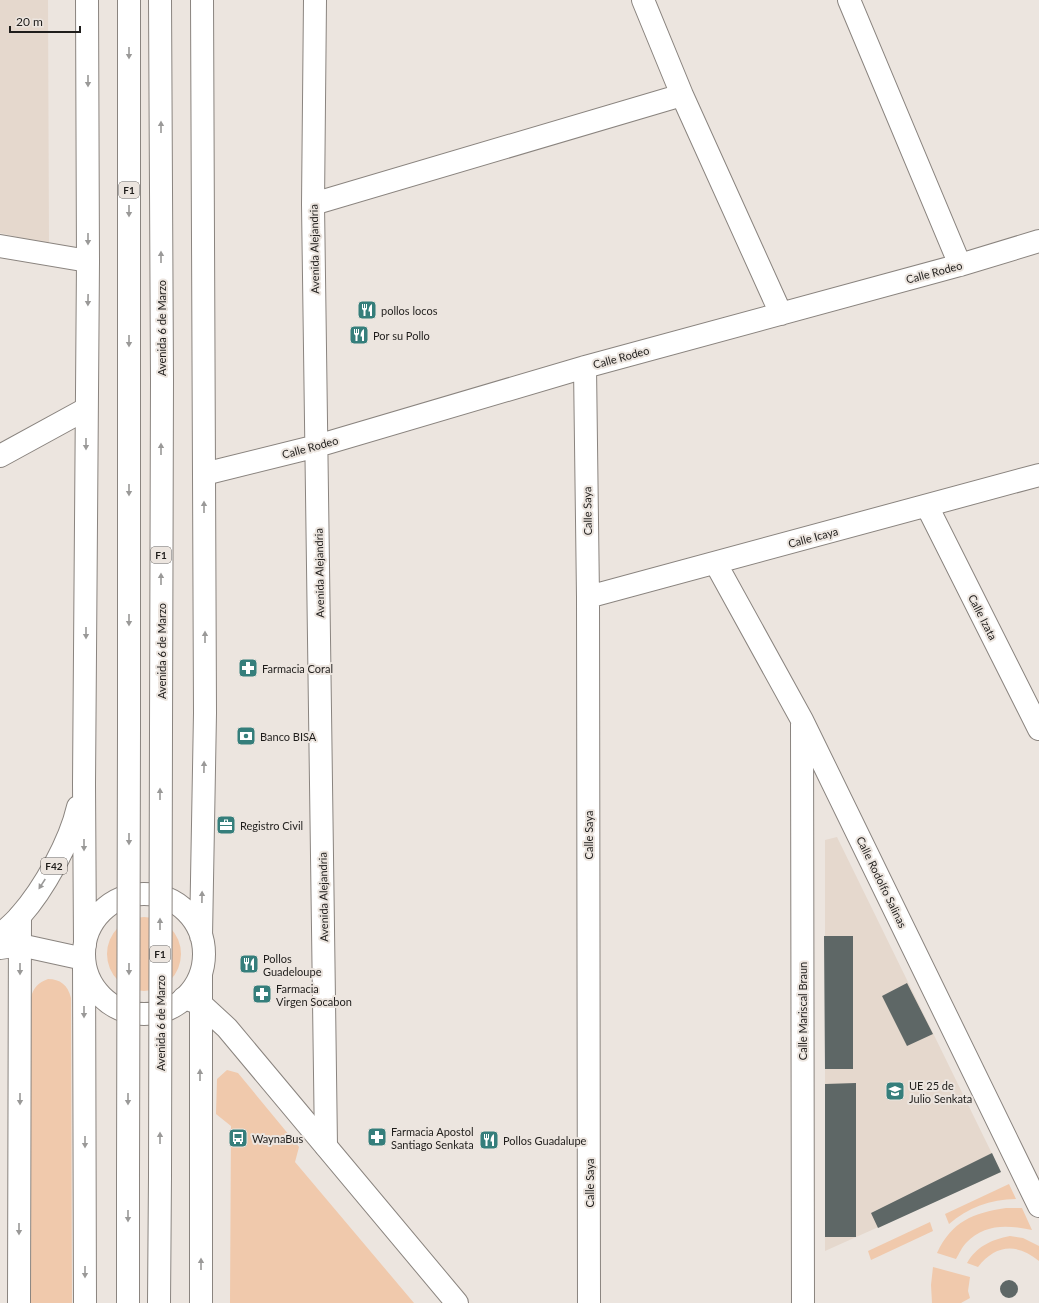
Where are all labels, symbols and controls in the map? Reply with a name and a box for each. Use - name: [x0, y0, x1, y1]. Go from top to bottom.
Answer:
- scale bar: [10, 8, 80, 34]
- text: 20 m: [16, 14, 43, 29]
- one-way arrow: [126, 47, 132, 60]
- one-way arrow: [85, 75, 91, 88]
- one-way arrow: [158, 120, 164, 133]
- road number: F1: [119, 182, 139, 198]
- street label: Avenida Alejandria: [307, 204, 321, 294]
- one-way arrow: [126, 205, 132, 218]
- one-way arrow: [85, 233, 91, 246]
- one-way arrow: [158, 250, 164, 263]
- street label: Calle Rodeo: [904, 258, 964, 286]
- street label: Avenida 6 de Marzo: [155, 280, 168, 376]
- one-way arrow: [85, 294, 91, 307]
- restaurant icon: pollos locos: [356, 299, 378, 321]
- place label: pollos locos: [381, 304, 438, 317]
- restaurant icon: Por su Pollo: [348, 324, 370, 346]
- place label: Por su Pollo: [373, 329, 430, 342]
- one-way arrow: [126, 335, 132, 348]
- street label: Calle Rodeo: [591, 343, 651, 371]
- street label: Calle Rodeo: [280, 433, 340, 461]
- one-way arrow: [83, 438, 89, 451]
- one-way arrow: [158, 442, 164, 455]
- one-way arrow: [126, 484, 132, 497]
- street label: Calle Saya: [580, 486, 594, 536]
- one-way arrow: [201, 500, 207, 513]
- street label: Calle Icaya: [787, 524, 839, 550]
- street label: Avenida Alejandria: [312, 528, 326, 618]
- road number: F1: [151, 547, 171, 563]
- one-way arrow: [158, 572, 164, 585]
- street label: Calle Izata: [966, 592, 1000, 642]
- street label: Avenida 6 de Marzo: [155, 603, 168, 699]
- one-way arrow: [126, 614, 132, 627]
- one-way arrow: [83, 627, 89, 640]
- one-way arrow: [202, 630, 208, 643]
- pharmacy icon: Farmacia Coral: [237, 657, 259, 679]
- place label: Farmacia Coral: [262, 662, 333, 675]
- bank icon: Banco BISA: [235, 725, 257, 747]
- place label: Banco BISA: [260, 730, 317, 743]
- one-way arrow: [201, 761, 208, 773]
- one-way arrow: [157, 787, 163, 800]
- street label: Calle Saya: [582, 811, 595, 859]
- office icon: Registro Civil: [215, 814, 237, 836]
- place label: Registro Civil: [240, 819, 303, 832]
- one-way arrow: [126, 833, 132, 846]
- street label: Calle Rodolfo Salinas: [854, 834, 910, 930]
- one-way arrow: [81, 839, 87, 852]
- street label: Avenida Alejandria: [316, 852, 330, 942]
- road number: F42: [41, 858, 67, 874]
- one-way arrow: [38, 879, 46, 889]
- one-way arrow: [199, 890, 205, 903]
- one-way arrow: [157, 917, 163, 930]
- road number: F1: [150, 946, 170, 962]
- place label: Pollos Guadeloupe: [263, 952, 322, 978]
- restaurant icon: Pollos Guadeloupe: [238, 953, 260, 975]
- street label: Calle Mariscal Braun: [796, 962, 809, 1060]
- one-way arrow: [17, 963, 23, 976]
- one-way arrow: [126, 963, 132, 976]
- street label: Avenida 6 de Marzo: [154, 975, 167, 1071]
- place label: Farmacia Virgen Socabon: [276, 982, 352, 1008]
- pharmacy icon: Farmacia Virgen Socabon: [251, 983, 273, 1005]
- one-way arrow: [81, 1006, 87, 1019]
- one-way arrow: [197, 1068, 203, 1081]
- place label: UE 25 de Julio Senkata: [909, 1079, 972, 1105]
- school or university icon: UE 25 de Julio Senkata: [884, 1080, 906, 1102]
- one-way arrow: [17, 1093, 23, 1106]
- one-way arrow: [125, 1093, 131, 1106]
- place label: Farmacia Apostol Santiago Senkata: [391, 1125, 474, 1151]
- pharmacy icon: Farmacia Apostol Santiago Senkata: [366, 1126, 388, 1148]
- bus stop icon: WaynaBus: [227, 1127, 249, 1149]
- restaurant icon: Pollos Guadalupe: [478, 1129, 500, 1151]
- one-way arrow: [157, 1131, 163, 1144]
- place label: WaynaBus: [252, 1132, 303, 1145]
- place label: Pollos Guadalupe: [503, 1134, 587, 1147]
- one-way arrow: [82, 1136, 88, 1149]
- street label: Calle Saya: [583, 1159, 596, 1207]
- one-way arrow: [125, 1210, 131, 1223]
- one-way arrow: [16, 1223, 22, 1236]
- one-way arrow: [198, 1257, 204, 1270]
- one-way arrow: [82, 1266, 88, 1279]

